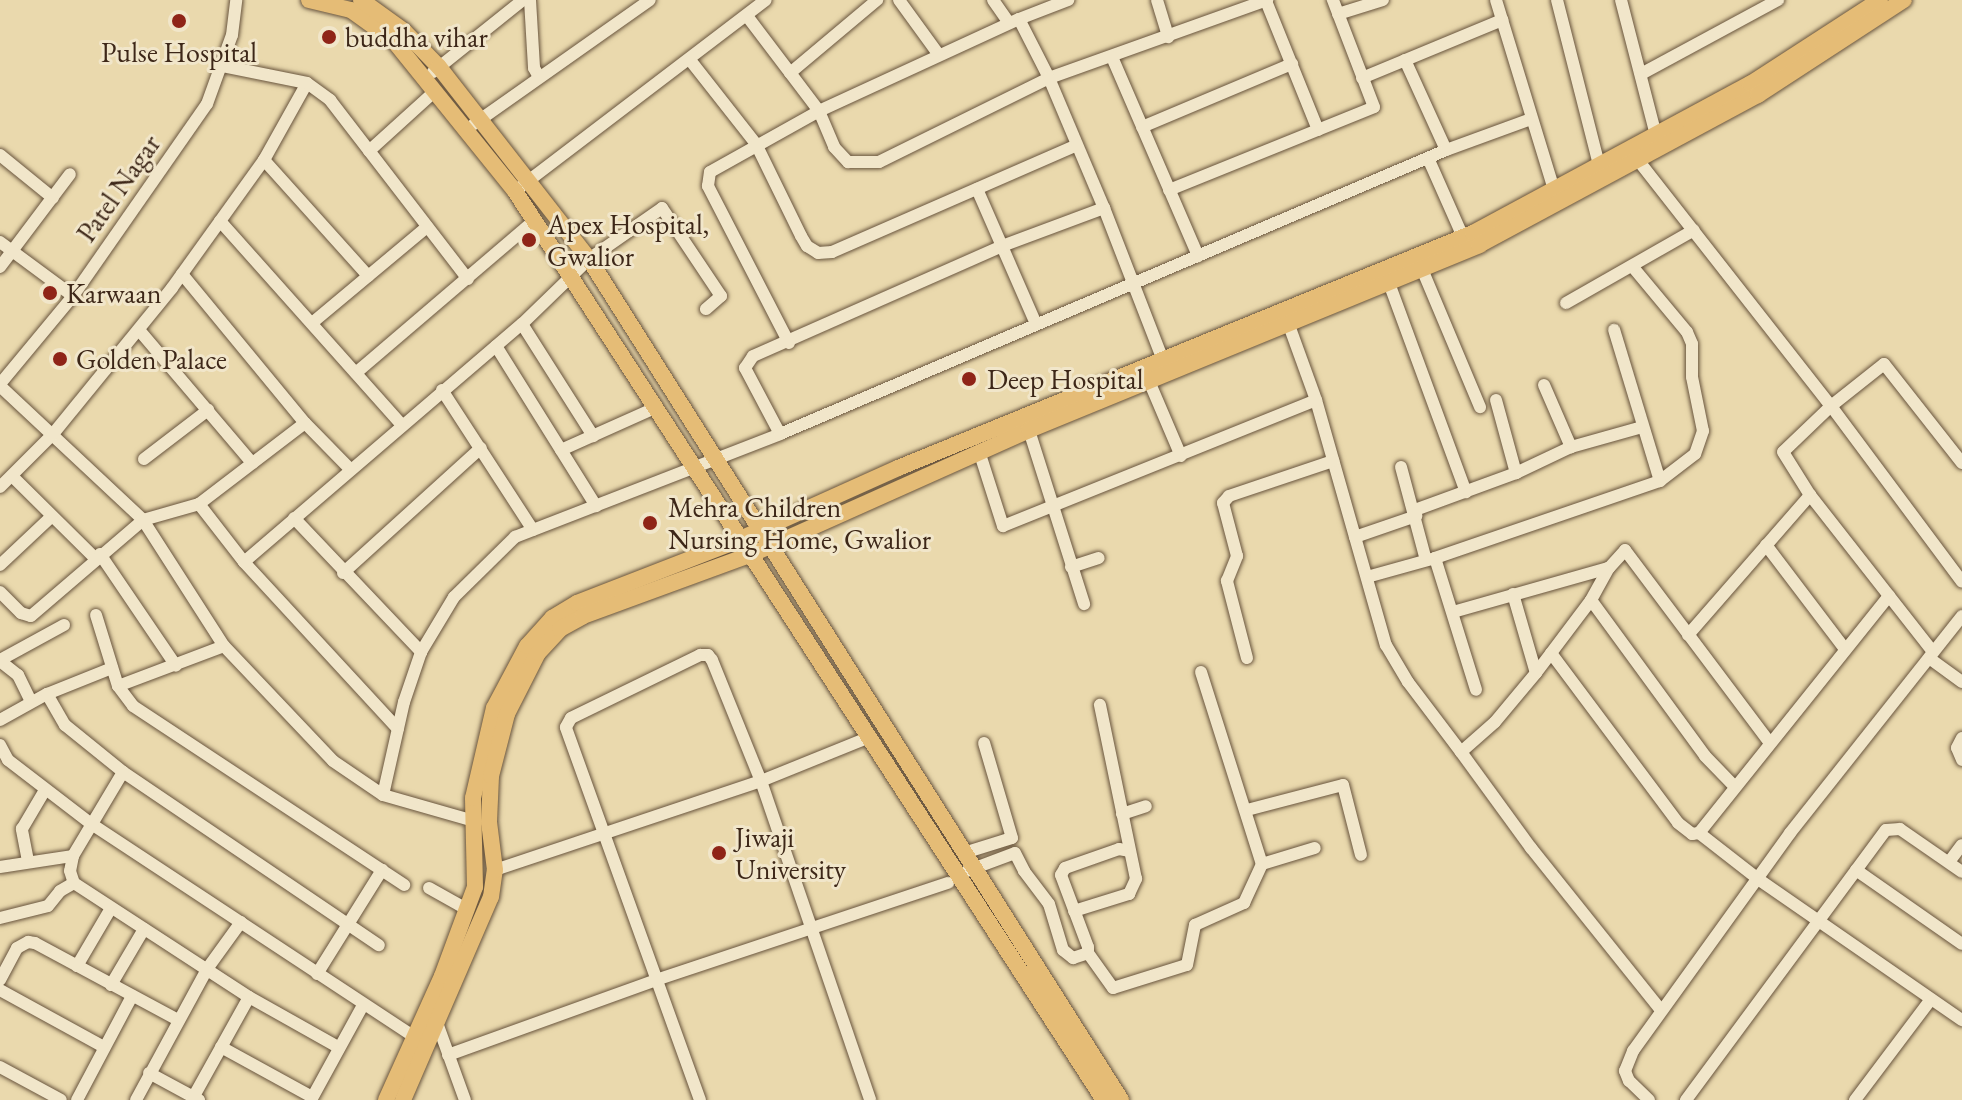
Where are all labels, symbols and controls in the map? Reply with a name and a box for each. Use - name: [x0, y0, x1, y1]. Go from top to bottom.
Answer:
- marker: Pulse Hospital: [168, 10, 190, 32]
- place label: buddha vihar: [345, 20, 488, 54]
- marker: buddha vihar: [320, 28, 338, 46]
- place label: Pulse Hospital: [101, 35, 257, 69]
- street label: Patel Nagar: [69, 128, 167, 248]
- place label: Apex Hospital, Gwalior: [547, 207, 709, 273]
- marker: Apex Hospital, Gwalior: [518, 229, 540, 251]
- place label: Karwaan: [66, 276, 161, 310]
- marker: Karwaan: [41, 284, 59, 302]
- place label: Golden Palace: [76, 342, 227, 376]
- marker: Golden Palace: [51, 350, 69, 368]
- place label: Deep Hospital: [987, 362, 1143, 396]
- marker: Deep Hospital: [958, 368, 980, 390]
- place label: Mehra Children Nursing Home, Gwalior: [668, 490, 931, 556]
- marker: Mehra Children Nursing Home, Gwalior: [639, 512, 661, 534]
- place label: Jiwaji University: [735, 820, 846, 886]
- marker: Jiwaji University: [710, 844, 728, 862]

